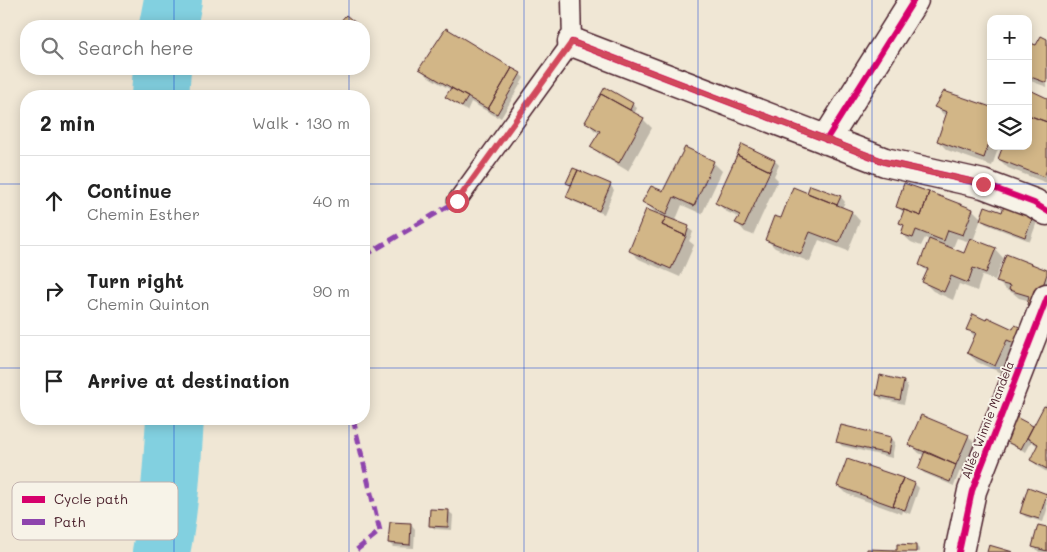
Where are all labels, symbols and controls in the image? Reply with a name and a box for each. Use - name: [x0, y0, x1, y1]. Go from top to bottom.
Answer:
- map controls: [987, 15, 1032, 150]
- button: +: [987, 15, 1032, 60]
- search box: [20, 20, 370, 75]
- icon: search: [38, 34, 66, 62]
- text: Search here: [78, 35, 194, 60]
- button: −: [987, 60, 1032, 105]
- button: layers: [987, 105, 1032, 150]
- text: 2 min: [40, 109, 95, 136]
- text: Walk · 130 m: [252, 112, 350, 133]
- route end: [972, 173, 995, 196]
- text: Continue: [87, 178, 172, 203]
- icon: ahead: [40, 187, 68, 215]
- text: 40 m: [313, 190, 350, 211]
- route start: [446, 190, 469, 213]
- text: Chemin Esther: [87, 203, 200, 224]
- text: Turn right: [87, 268, 184, 293]
- icon: right: [40, 277, 68, 305]
- text: 90 m: [313, 280, 350, 301]
- text: Chemin Quinton: [87, 293, 209, 314]
- street label: Allée Winnie Mandela: [957, 359, 1017, 481]
- icon: arrive: [40, 367, 68, 395]
- text: Arrive at destination: [87, 368, 290, 393]
- legend: [12, 482, 178, 540]
- text: Cycle path: [54, 489, 128, 508]
- text: Path: [54, 512, 85, 531]

